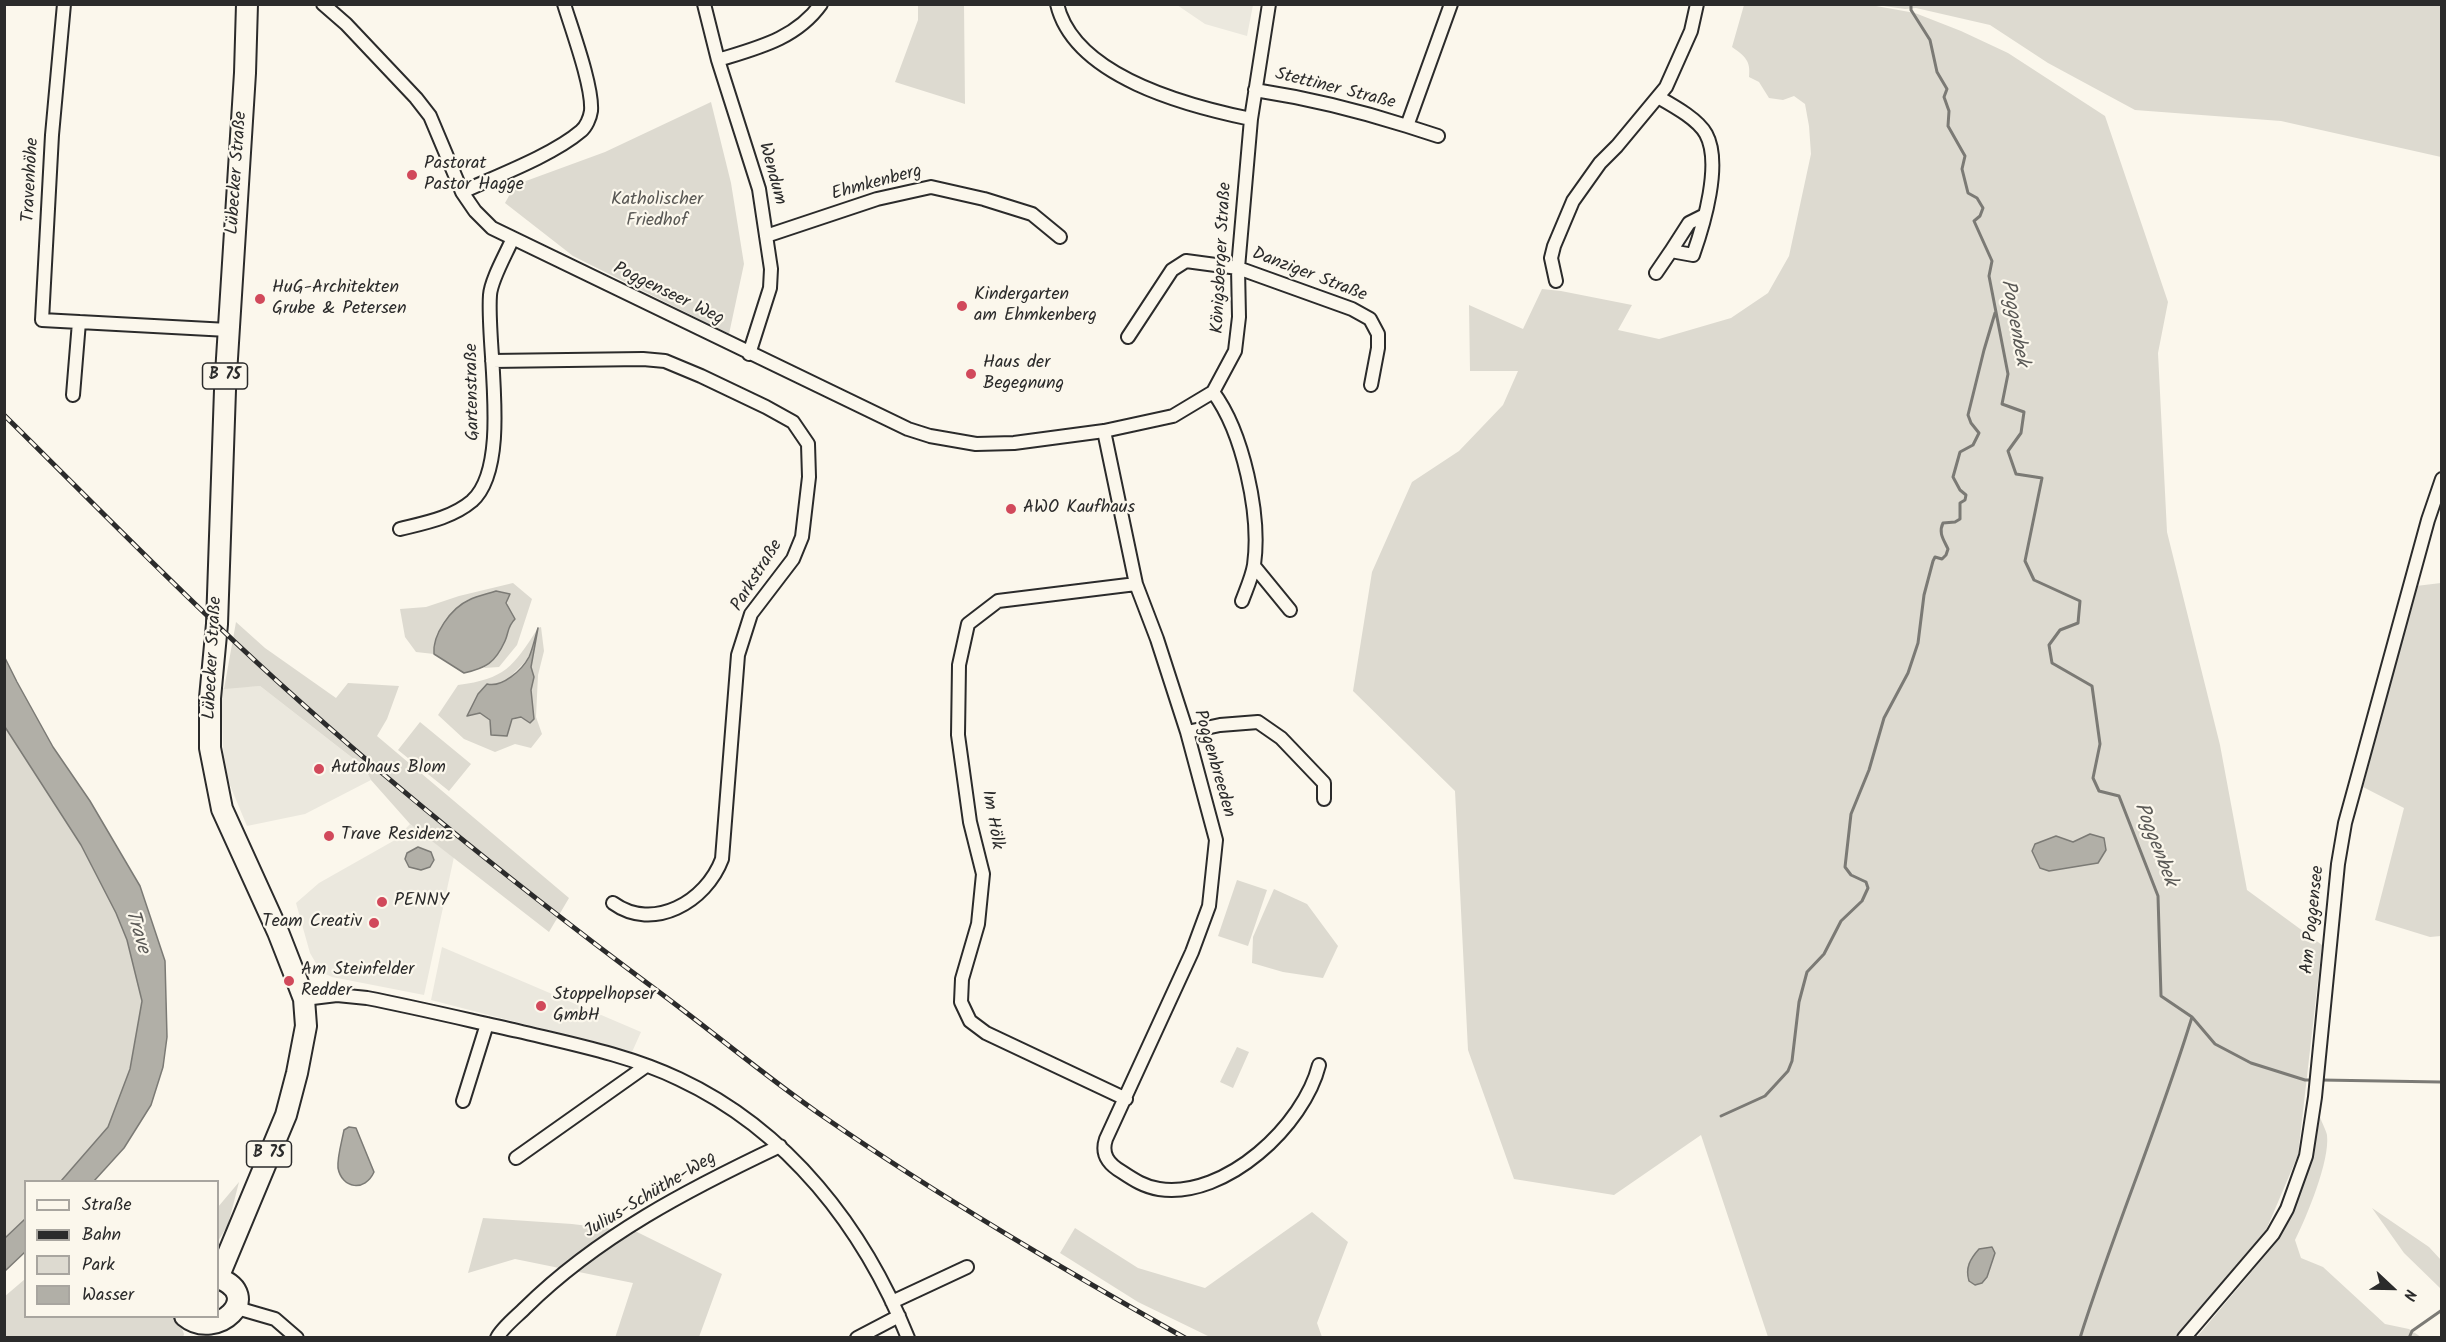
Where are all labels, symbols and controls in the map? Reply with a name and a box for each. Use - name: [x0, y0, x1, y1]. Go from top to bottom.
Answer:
- street label: Stettiner Straße: [1273, 65, 1397, 115]
- street label: Lübecker Straße: [223, 111, 253, 235]
- street label: Travenhöhe: [19, 137, 45, 223]
- street label: Wendum: [752, 140, 790, 208]
- place label: Pastorat Pastor Hagge: [424, 154, 524, 196]
- street label: Ehmkenberg: [829, 162, 925, 206]
- marker: Pastorat Pastor Hagge: [405, 168, 419, 182]
- street label: Königsberger Straße: [1208, 182, 1238, 334]
- park label: Katholischer Friedhof: [611, 190, 703, 232]
- street label: Danziger Straße: [1249, 244, 1369, 308]
- street label: Poggenseer Weg: [609, 259, 727, 331]
- place label: HuG-Architekten Grube & Petersen: [272, 278, 407, 320]
- water label: Poggenbek: [1994, 278, 2032, 368]
- place label: Kindergarten am Ehmkenberg: [974, 285, 1097, 328]
- marker: HuG-Architekten Grube & Petersen: [253, 292, 267, 306]
- marker: Kindergarten am Ehmkenberg: [955, 299, 969, 313]
- street label: Gartenstraße: [462, 343, 486, 441]
- place label: Haus der Begegnung: [983, 353, 1064, 395]
- road number: B 75: [202, 363, 248, 389]
- marker: Haus der Begegnung: [964, 367, 978, 381]
- place label: AWO Kaufhaus: [1023, 498, 1135, 520]
- marker: AWO Kaufhaus: [1004, 502, 1018, 516]
- street label: Parkstraße: [728, 536, 788, 616]
- street label: Lübecker Straße: [200, 596, 228, 720]
- street label: Poggenbreeden: [1187, 708, 1239, 820]
- place label: Autohaus Blom: [331, 758, 446, 780]
- marker: Autohaus Blom: [312, 762, 326, 776]
- street label: Im Hölk: [975, 788, 1007, 852]
- water label: Poggenbek: [2127, 800, 2181, 890]
- place label: Trave Residenz: [341, 825, 453, 847]
- marker: Trave Residenz: [322, 829, 336, 843]
- street label: Am Poggensee: [2298, 865, 2330, 975]
- place label: PENNY: [394, 891, 449, 913]
- marker: PENNY: [375, 895, 389, 909]
- water label: Trave: [118, 907, 154, 957]
- place label: Team Creativ: [262, 912, 362, 934]
- marker: Team Creativ: [367, 916, 381, 930]
- place label: Am Steinfelder Redder: [301, 960, 414, 1002]
- marker: Am Steinfelder Redder: [282, 974, 296, 988]
- place label: Stoppelhopser GmbH: [553, 985, 656, 1028]
- marker: Stoppelhopser GmbH: [534, 999, 548, 1013]
- road number: B 75: [246, 1141, 292, 1167]
- street label: Julius-Schüthe-Weg: [581, 1148, 721, 1244]
- legend: [24, 1180, 219, 1318]
- text: Straße: [82, 1191, 132, 1220]
- text: Bahn: [82, 1221, 121, 1250]
- text: Park: [82, 1251, 115, 1280]
- north arrow: [2362, 1258, 2422, 1318]
- text: Wasser: [82, 1281, 134, 1310]
- text: N: [2396, 1286, 2423, 1304]

